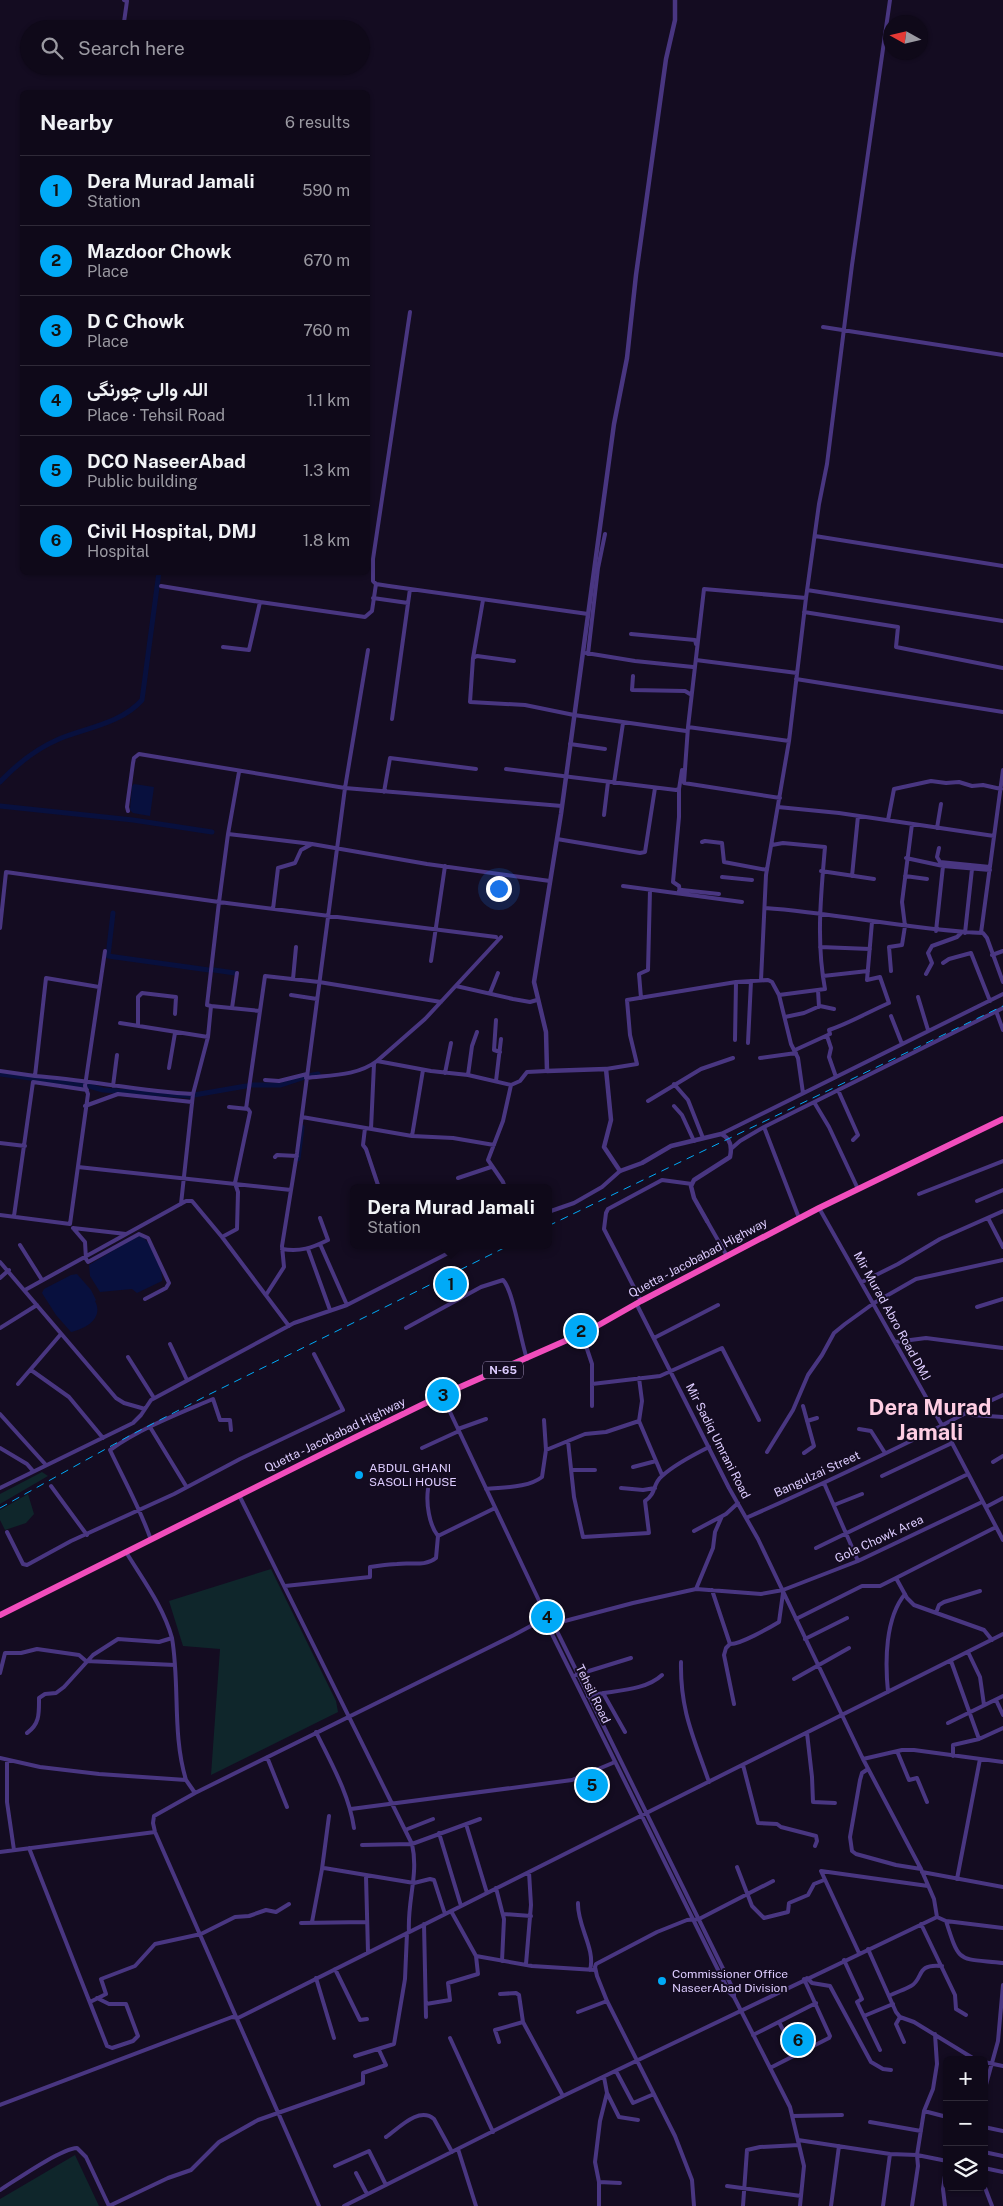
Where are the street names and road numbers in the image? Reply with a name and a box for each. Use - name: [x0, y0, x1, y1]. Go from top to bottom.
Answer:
- street label: Quetta - Jacobabad Highway: [626, 1215, 770, 1301]
- street label: Mir Murad Abro Road DMJ: [851, 1249, 933, 1383]
- road number: N-65: [483, 1362, 523, 1378]
- street label: Mir Sadiq Umrani Road: [683, 1381, 753, 1501]
- street label: Quetta - Jacobabad Highway: [262, 1394, 408, 1475]
- street label: Bangulzai Street: [772, 1448, 862, 1500]
- street label: Gola Chowk Area: [833, 1512, 925, 1566]
- street label: Tehsil Road: [573, 1662, 613, 1726]

